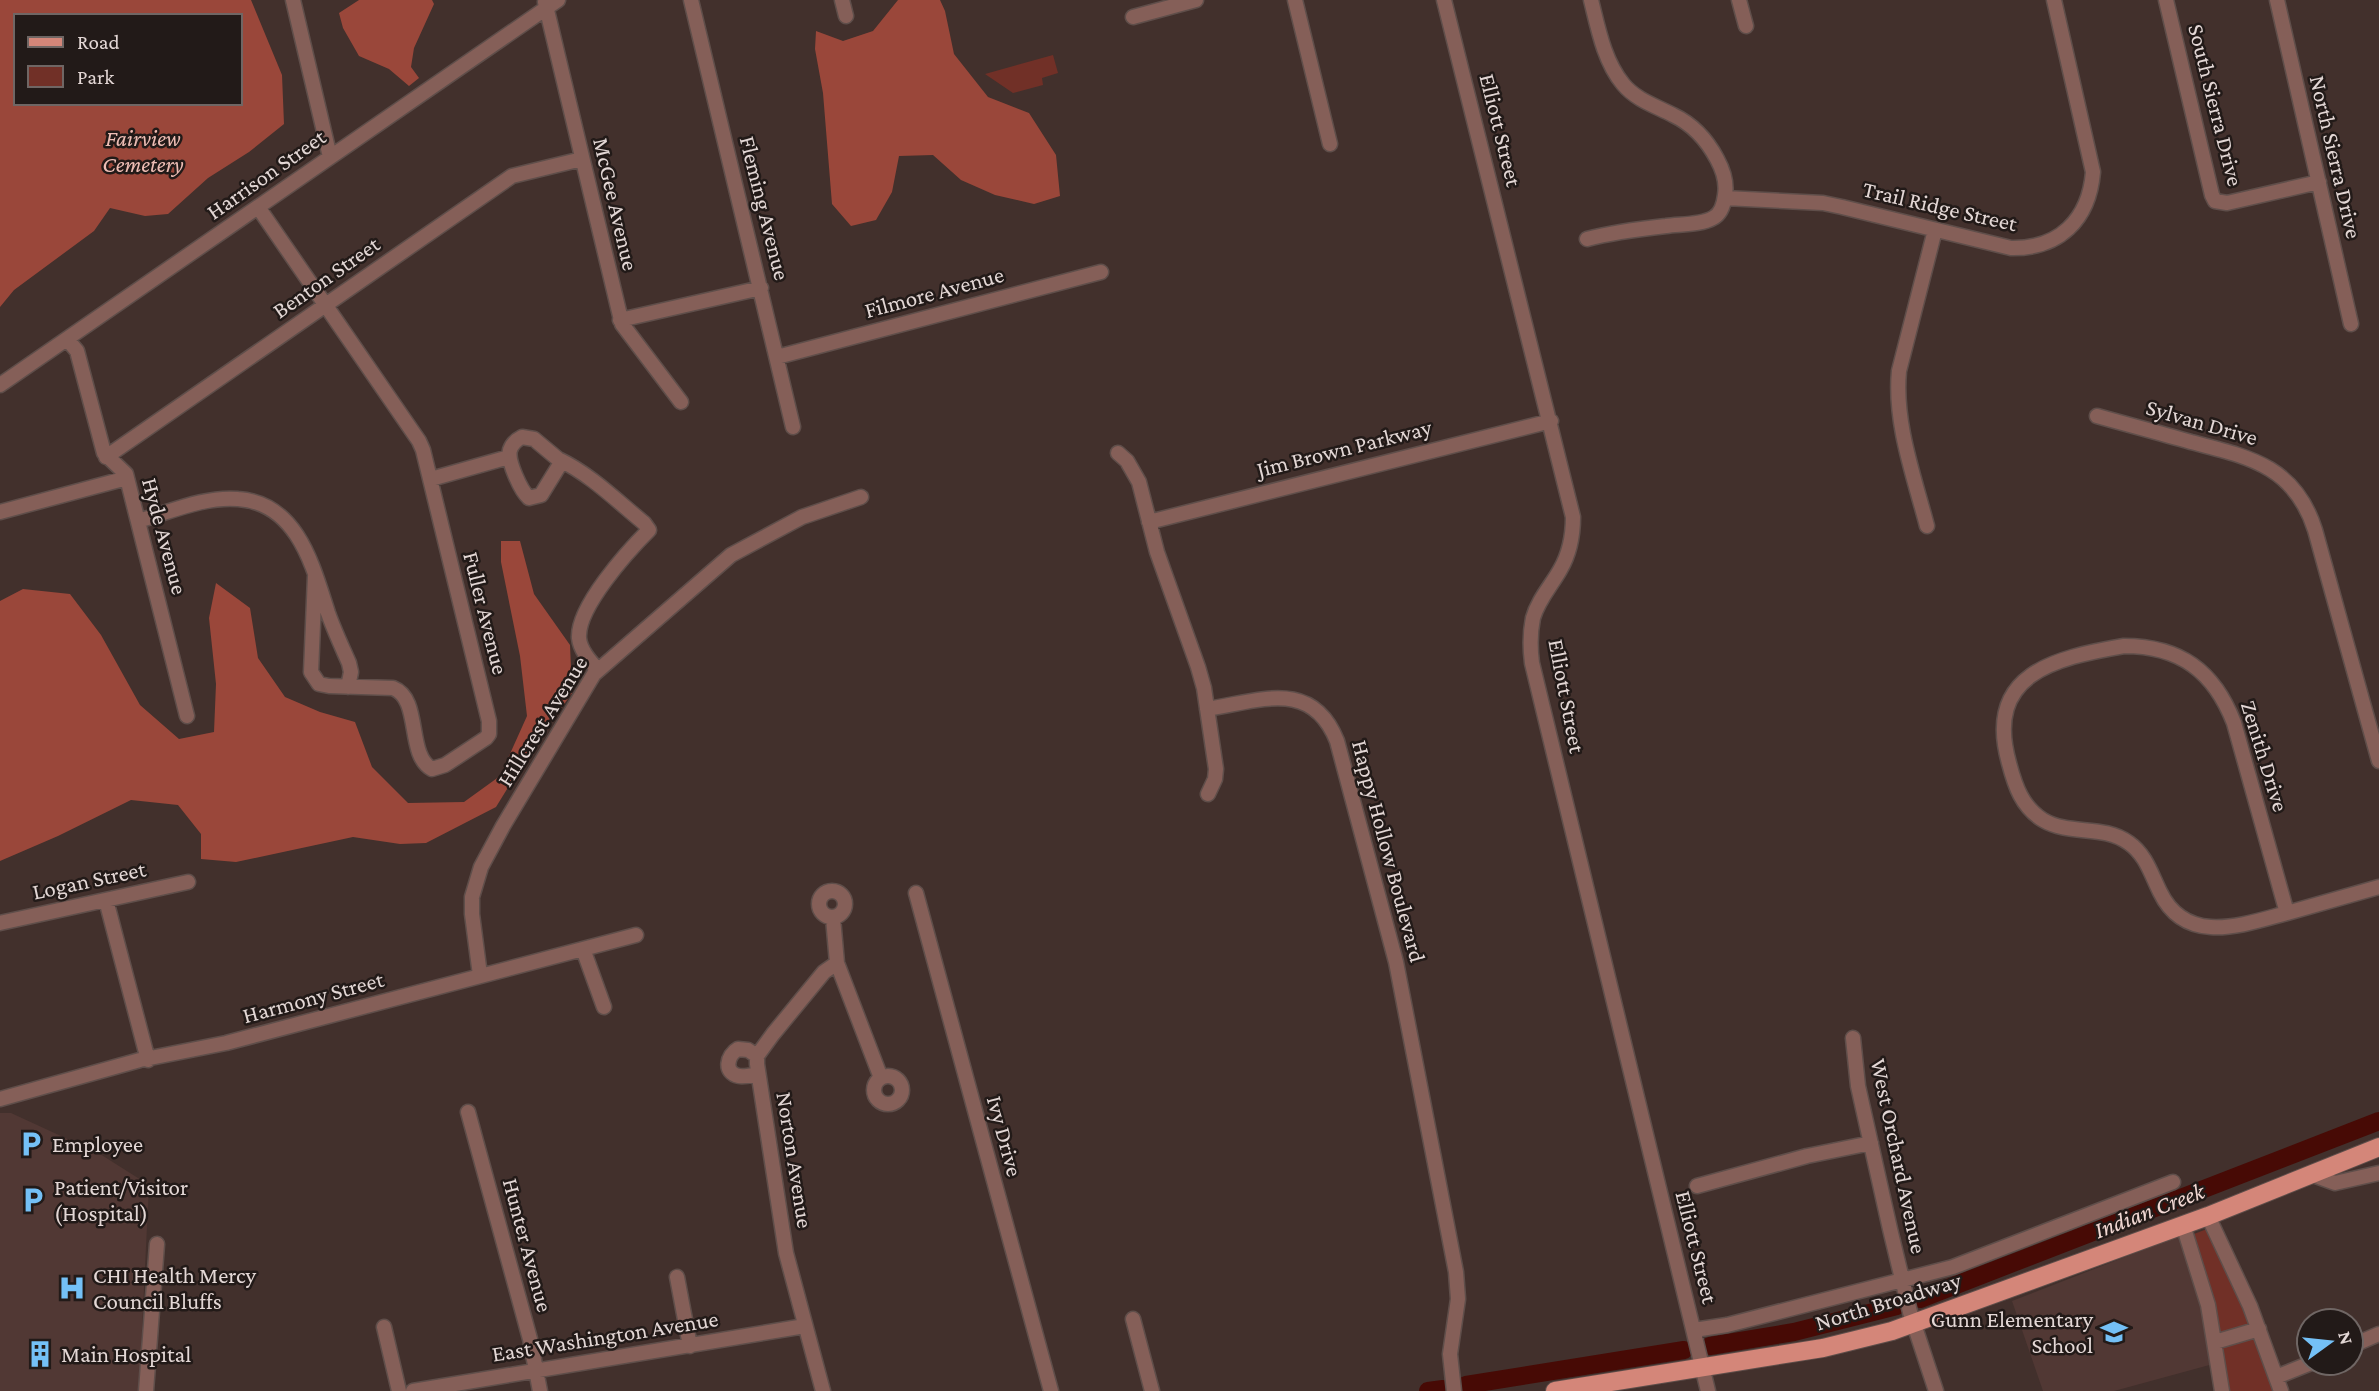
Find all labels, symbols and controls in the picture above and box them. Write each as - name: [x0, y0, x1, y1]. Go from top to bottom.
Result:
- legend: [14, 14, 242, 105]
- street label: South Sierra Drive: [2183, 21, 2249, 189]
- text: Road: [77, 30, 120, 54]
- text: Park: [77, 65, 114, 89]
- street label: Elliott Street: [1474, 71, 1528, 190]
- street label: North Sierra Drive: [2305, 73, 2367, 241]
- street label: Harrison Street: [202, 123, 331, 225]
- park label: Fairview Cemetery: [102, 125, 184, 177]
- street label: Fleming Avenue: [735, 133, 795, 283]
- street label: McGee Avenue: [588, 135, 644, 273]
- street label: Trail Ridge Street: [1860, 176, 2020, 236]
- street label: Benton Street: [268, 230, 385, 323]
- street label: Filmore Avenue: [862, 261, 1006, 323]
- street label: Sylvan Drive: [2143, 394, 2261, 450]
- street label: Jim Brown Parkway: [1252, 414, 1435, 483]
- street label: Hyde Avenue: [137, 475, 193, 597]
- street label: Fuller Avenue: [458, 549, 514, 677]
- street label: Elliott Street: [1543, 637, 1591, 756]
- street label: Hillcrest Avenue: [491, 651, 593, 791]
- street label: Zenith Drive: [2236, 697, 2294, 815]
- street label: Happy Hollow Boulevard: [1347, 737, 1431, 965]
- street label: Logan Street: [30, 855, 148, 905]
- street label: Harmony Street: [240, 966, 387, 1028]
- street label: West Orchard Avenue: [1866, 1056, 1932, 1256]
- street label: Norton Avenue: [771, 1090, 819, 1230]
- street label: Ivy Drive: [982, 1093, 1028, 1179]
- parking icon: Employee: [16, 1129, 46, 1159]
- place label: Employee: [52, 1131, 143, 1157]
- place label: Patient/Visitor (Hospital): [54, 1174, 188, 1227]
- street label: Hunter Avenue: [498, 1175, 558, 1315]
- water label: Indian Creek: [2090, 1176, 2209, 1243]
- parking icon: Patient/Visitor (Hospital): [18, 1185, 48, 1215]
- street label: Elliott Street: [1670, 1188, 1724, 1307]
- place label: CHI Health Mercy Council Bluffs: [93, 1262, 257, 1314]
- street label: North Broadway: [1812, 1266, 1964, 1336]
- hospital icon: CHI Health Mercy Council Bluffs: [57, 1273, 87, 1303]
- street label: East Washington Avenue: [490, 1305, 720, 1367]
- place label: Gunn Elementary School: [1931, 1306, 2093, 1358]
- north arrow: [2295, 1307, 2365, 1377]
- school or university icon: Gunn Elementary School: [2099, 1317, 2129, 1347]
- text: N: [2334, 1329, 2358, 1347]
- building icon: Main Hospital: [25, 1339, 55, 1369]
- place label: Main Hospital: [61, 1341, 191, 1367]

